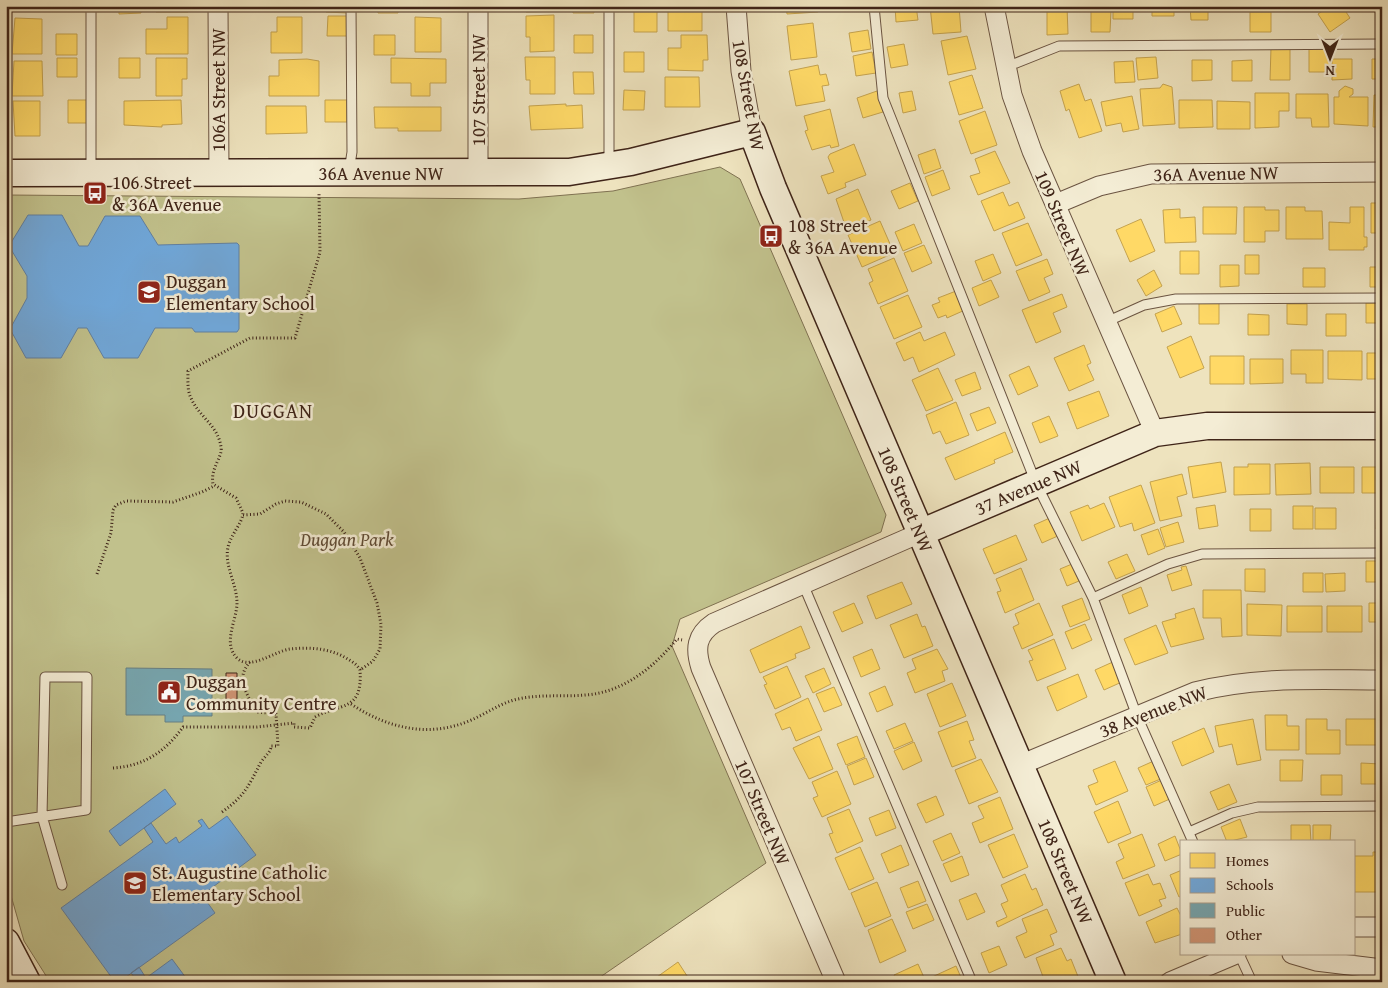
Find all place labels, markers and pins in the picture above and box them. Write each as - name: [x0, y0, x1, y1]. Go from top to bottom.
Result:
- place label: 106 Street & 36A Avenue: [112, 168, 221, 218]
- bus stop icon: 106 Street & 36A Avenue: [82, 180, 108, 206]
- place label: 108 Street & 36A Avenue: [788, 211, 897, 261]
- bus stop icon: 108 Street & 36A Avenue: [758, 223, 784, 249]
- place label: Duggan Elementary School: [166, 267, 315, 317]
- school or university icon: Duggan Elementary School: [136, 279, 162, 305]
- place label: Duggan Community Centre: [186, 667, 337, 717]
- public building icon: Duggan Community Centre: [156, 679, 182, 705]
- place label: St. Augustine Catholic Elementary School: [152, 858, 327, 908]
- school or university icon: St. Augustine Catholic Elementary School: [122, 870, 148, 896]

